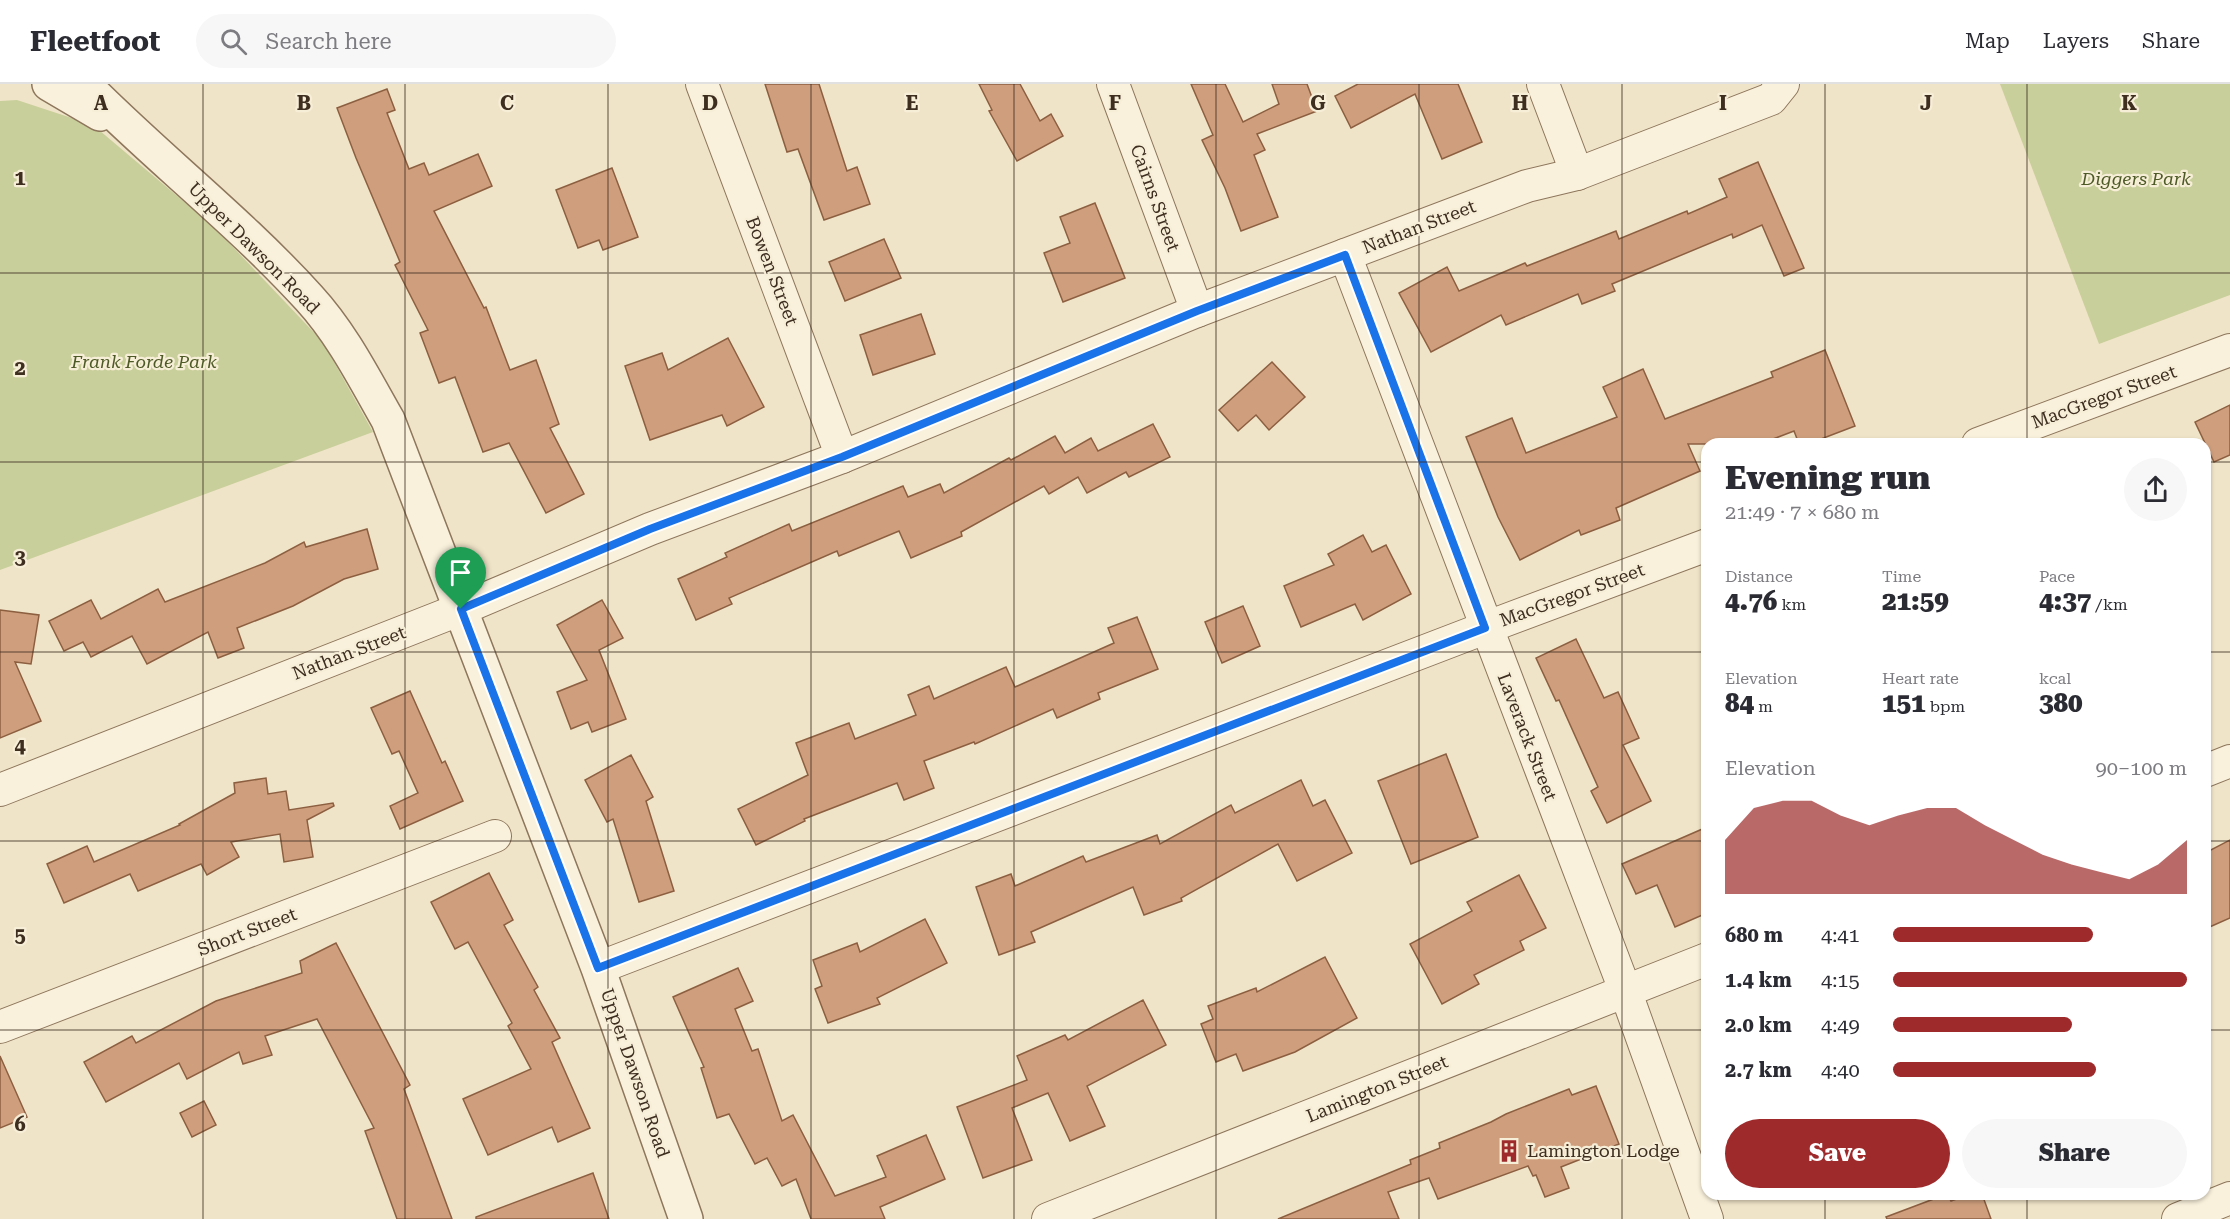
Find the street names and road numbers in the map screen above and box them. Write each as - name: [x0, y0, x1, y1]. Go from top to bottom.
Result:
- street label: Cairns Street: [1126, 142, 1185, 254]
- street label: Upper Dawson Road: [184, 177, 325, 318]
- street label: Nathan Street: [1359, 195, 1479, 258]
- street label: Bowen Street: [742, 213, 803, 329]
- street label: MacGregor Street: [2029, 360, 2179, 432]
- street label: MacGregor Street: [1497, 558, 1647, 630]
- street label: Nathan Street: [289, 621, 409, 684]
- street label: Laverack Street: [1493, 670, 1562, 804]
- street label: Short Street: [194, 903, 300, 960]
- street label: Upper Dawson Road: [597, 986, 674, 1161]
- street label: Lamington Street: [1303, 1050, 1451, 1127]

